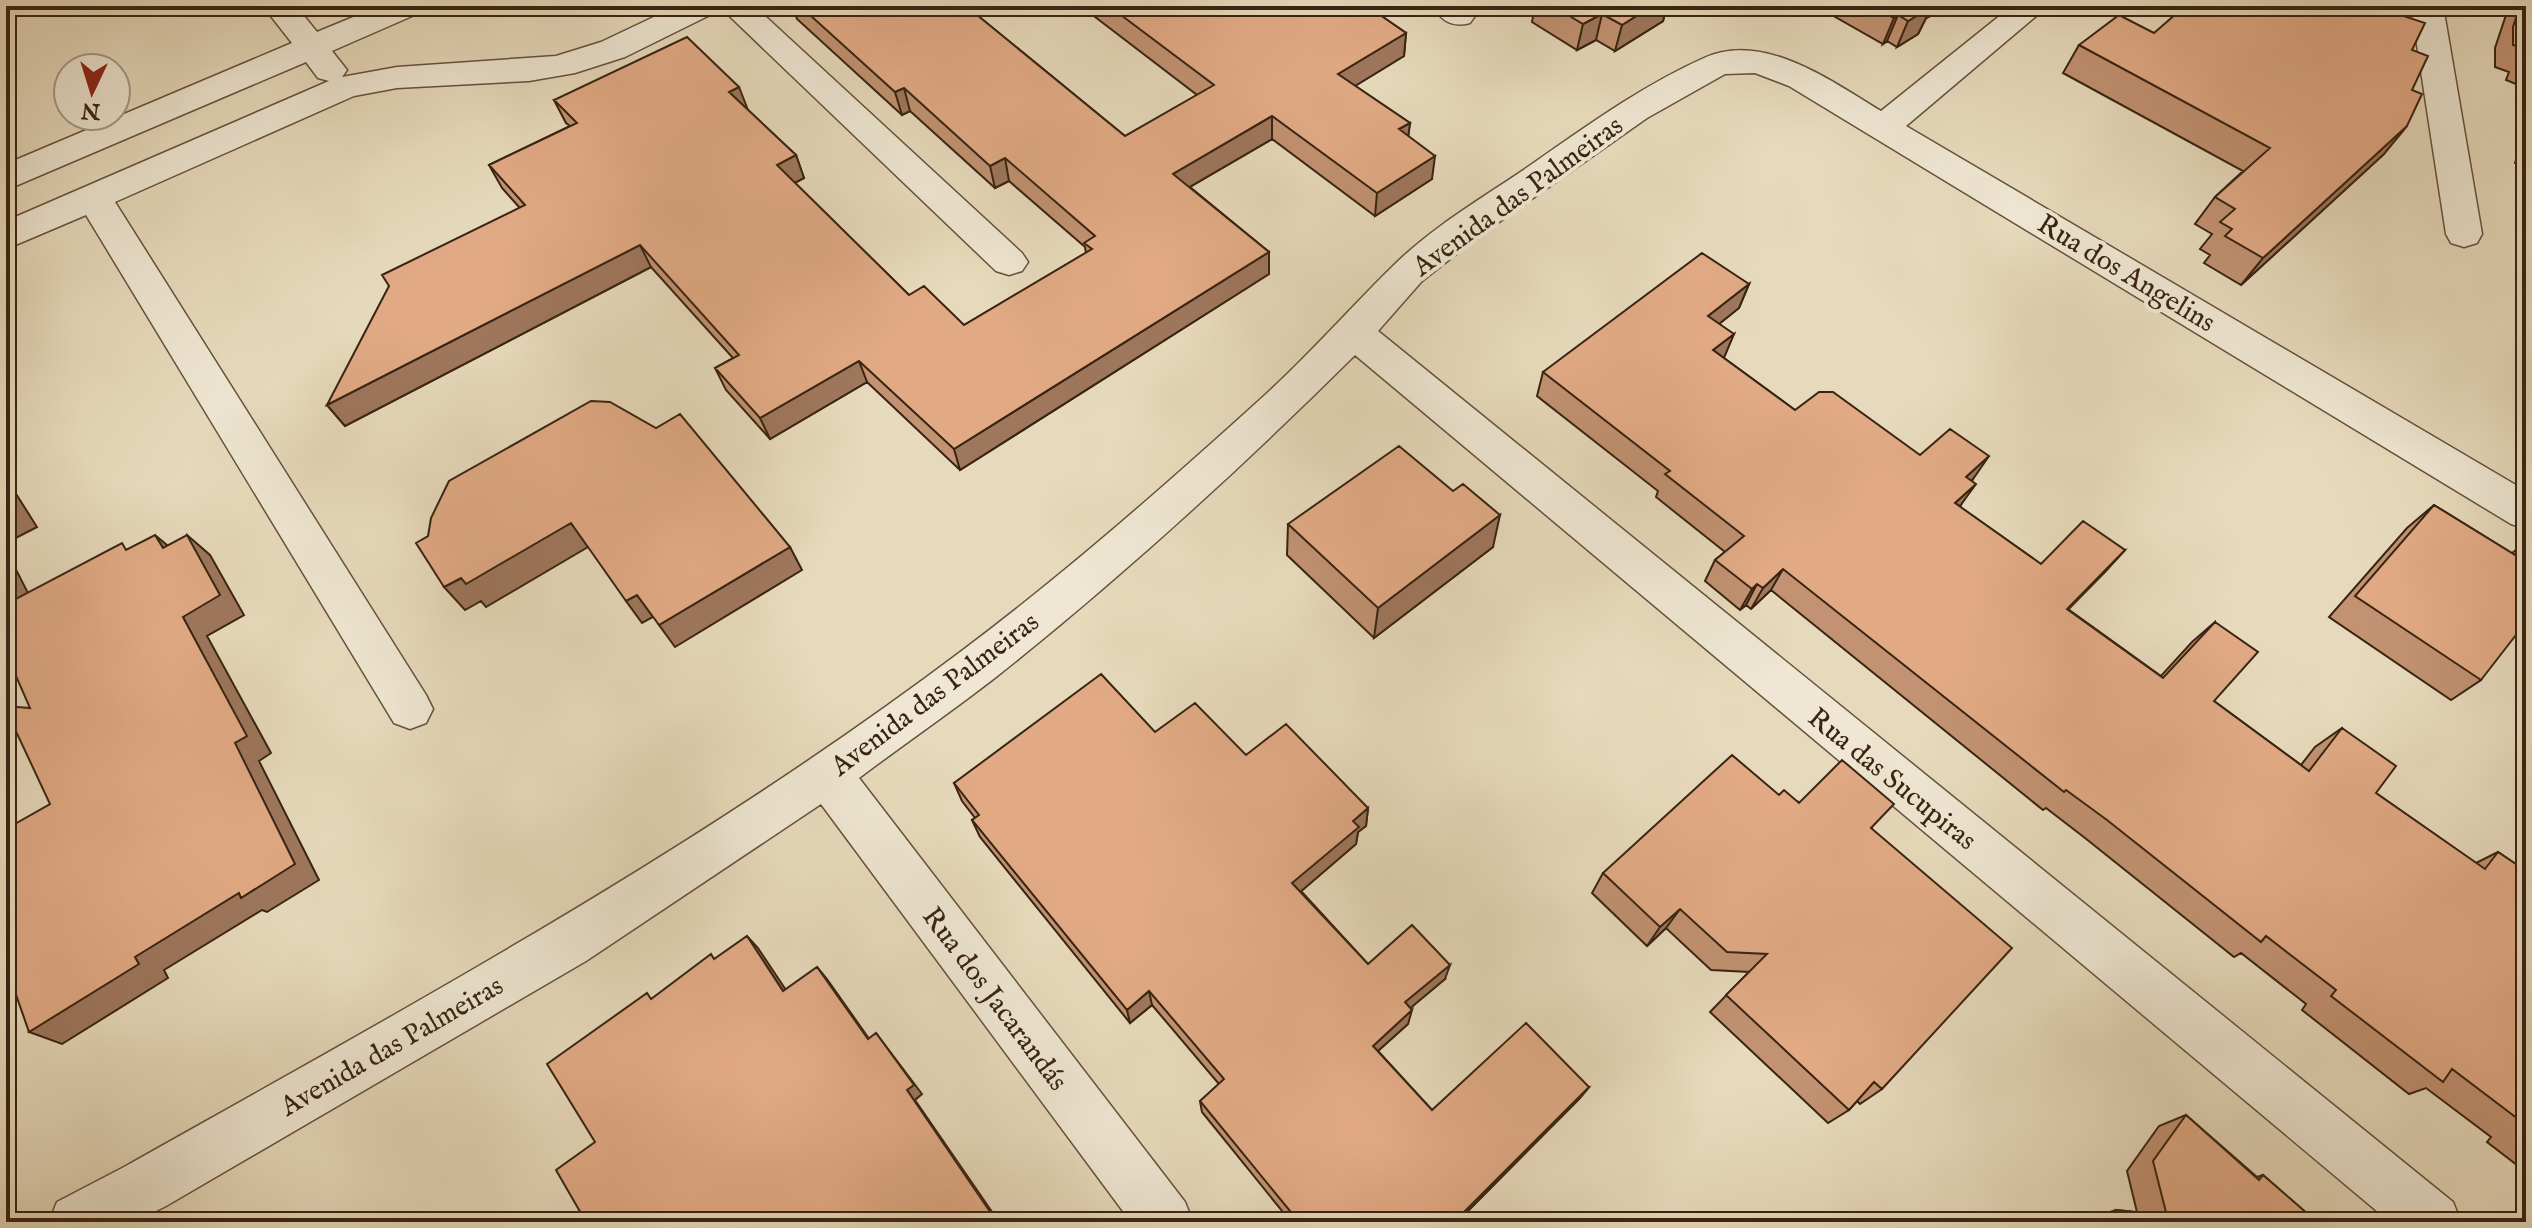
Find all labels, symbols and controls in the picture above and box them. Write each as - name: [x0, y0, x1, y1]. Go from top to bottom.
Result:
- north arrow: [52, 52, 132, 132]
- text: N: [80, 95, 102, 125]
- street label: Avenida das Palmeiras: [1406, 109, 1631, 286]
- street label: Rua dos Angelins: [2030, 207, 2221, 341]
- street label: Avenida das Palmeiras: [824, 605, 1047, 785]
- street label: Rua das Sucupiras: [1800, 701, 1983, 859]
- street label: Rua dos Jacarandás: [914, 901, 1074, 1098]
- street label: Avenida das Palmeiras: [274, 969, 510, 1126]

